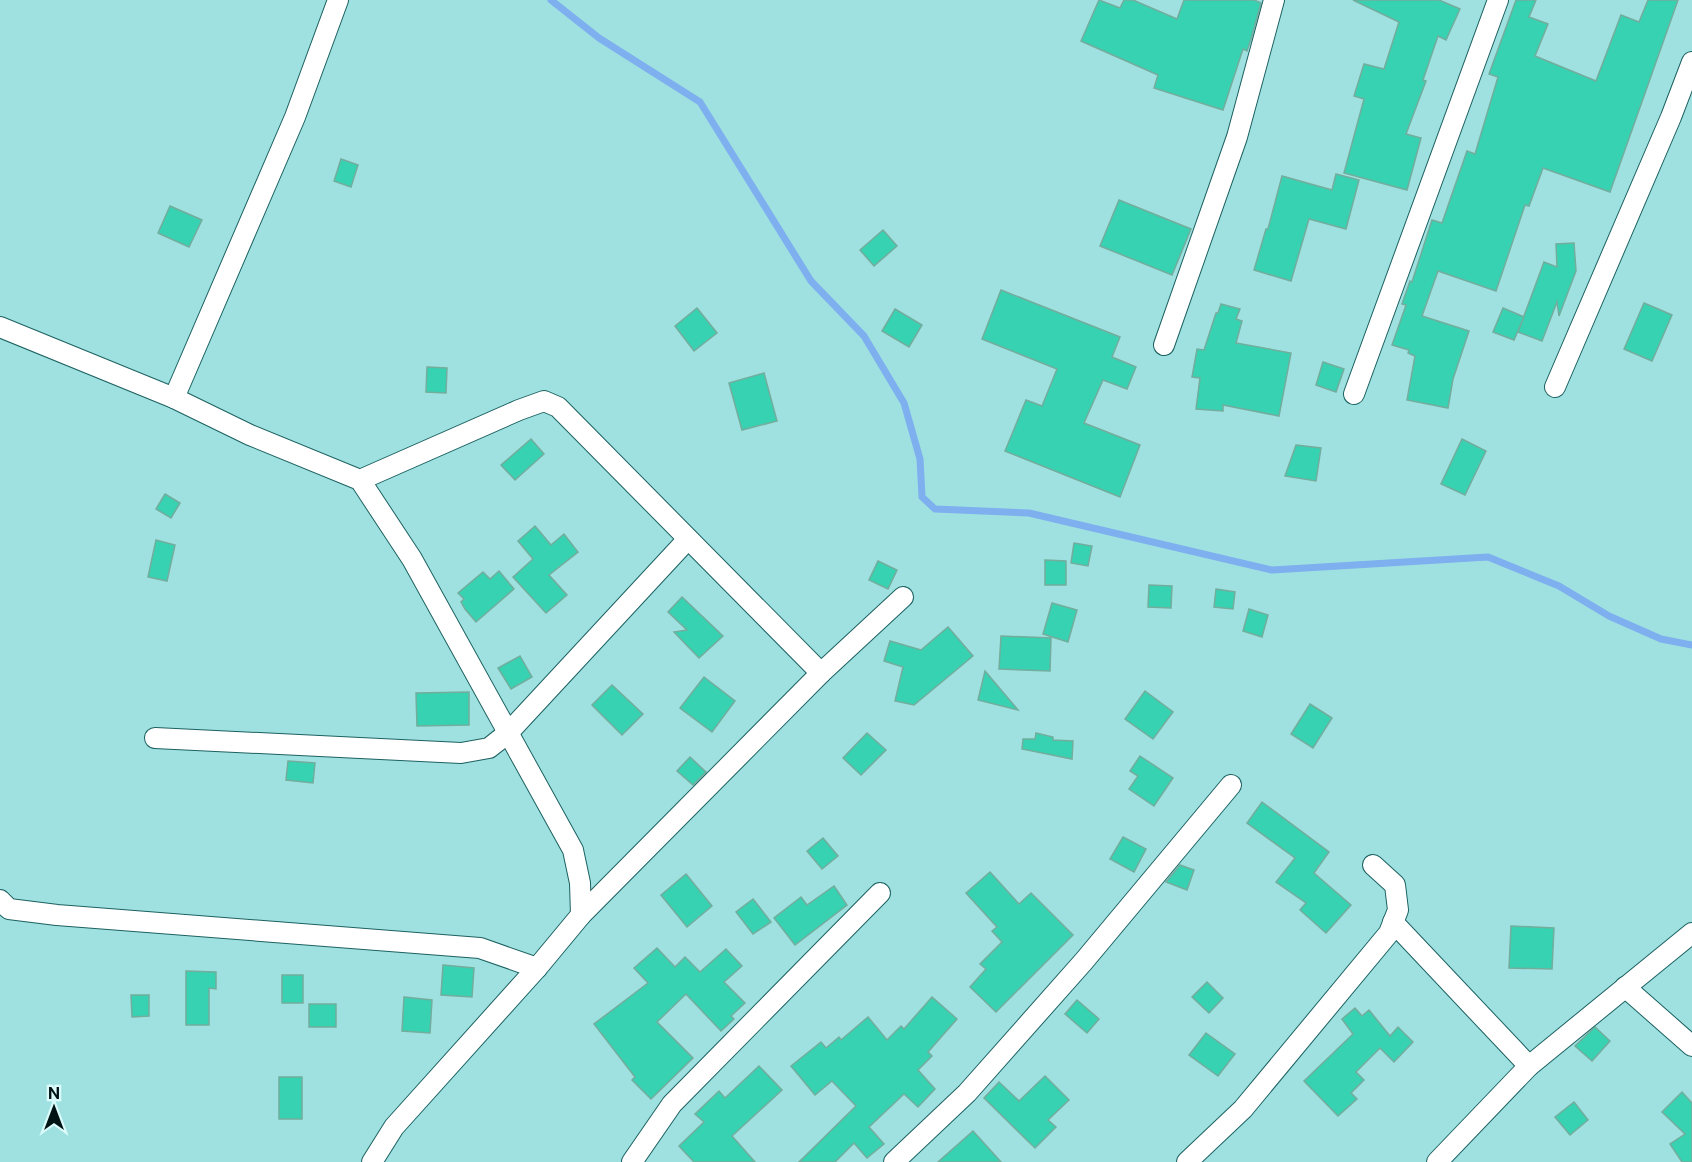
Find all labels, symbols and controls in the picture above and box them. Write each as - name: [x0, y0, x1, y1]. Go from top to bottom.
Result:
- north arrow: [24, 1078, 84, 1138]
- text: N: [48, 1084, 60, 1103]

